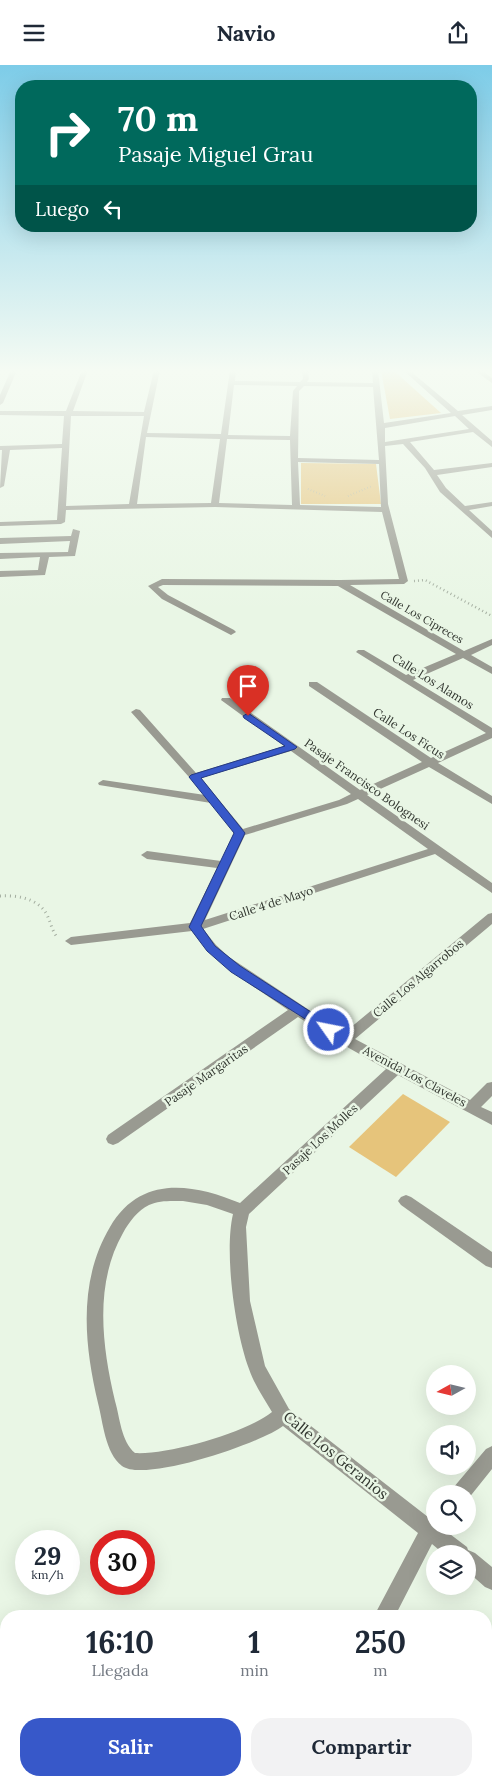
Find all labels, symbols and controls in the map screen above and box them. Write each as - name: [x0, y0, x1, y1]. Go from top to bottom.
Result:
- icon: menu: [20, 19, 48, 47]
- text: Navio: [216, 19, 276, 47]
- icon: share: [444, 19, 472, 47]
- text: 70 m: [118, 96, 198, 141]
- icon: right: [35, 100, 100, 165]
- text: Pasaje Miguel Grau: [118, 140, 313, 168]
- icon: left: [99, 195, 127, 223]
- text: Luego: [35, 197, 89, 221]
- street label: Calle Los Cipreces: [378, 587, 466, 647]
- street label: Calle Los Alamos: [389, 650, 477, 712]
- pin: [227, 665, 269, 716]
- icon: arrive: [234, 672, 262, 700]
- street label: Calle Los Ficus: [370, 704, 448, 762]
- street label: Pasaje Francisco Bolognesi: [302, 735, 432, 833]
- street label: Calle 4 de Mayo: [227, 882, 315, 924]
- street label: Calle Los Algarrobos: [370, 935, 467, 1020]
- position arrow: [302, 1003, 354, 1055]
- street label: Pasaje Margaritas: [161, 1040, 251, 1109]
- street label: Avenida Los Claveles: [360, 1042, 470, 1110]
- street label: Pasaje Los Molles: [279, 1100, 361, 1178]
- north arrow: [426, 1365, 476, 1415]
- map controls: [426, 1365, 476, 1595]
- street label: Calle Los Geranios: [280, 1407, 392, 1503]
- button: sound: [426, 1425, 476, 1475]
- button: search: [426, 1485, 476, 1535]
- speed limit sign: 30: [90, 1530, 155, 1595]
- text: 29: [34, 1540, 61, 1572]
- button: layers: [426, 1545, 476, 1595]
- text: km/h: [31, 1567, 64, 1582]
- text: 16:10: [86, 1623, 154, 1661]
- text: 1: [248, 1623, 261, 1661]
- text: 250: [355, 1623, 406, 1661]
- text: Llegada: [92, 1660, 149, 1680]
- text: min: [240, 1660, 269, 1680]
- text: m: [373, 1660, 388, 1680]
- button: Salir: [20, 1718, 241, 1776]
- button: Compartir: [251, 1718, 472, 1776]

